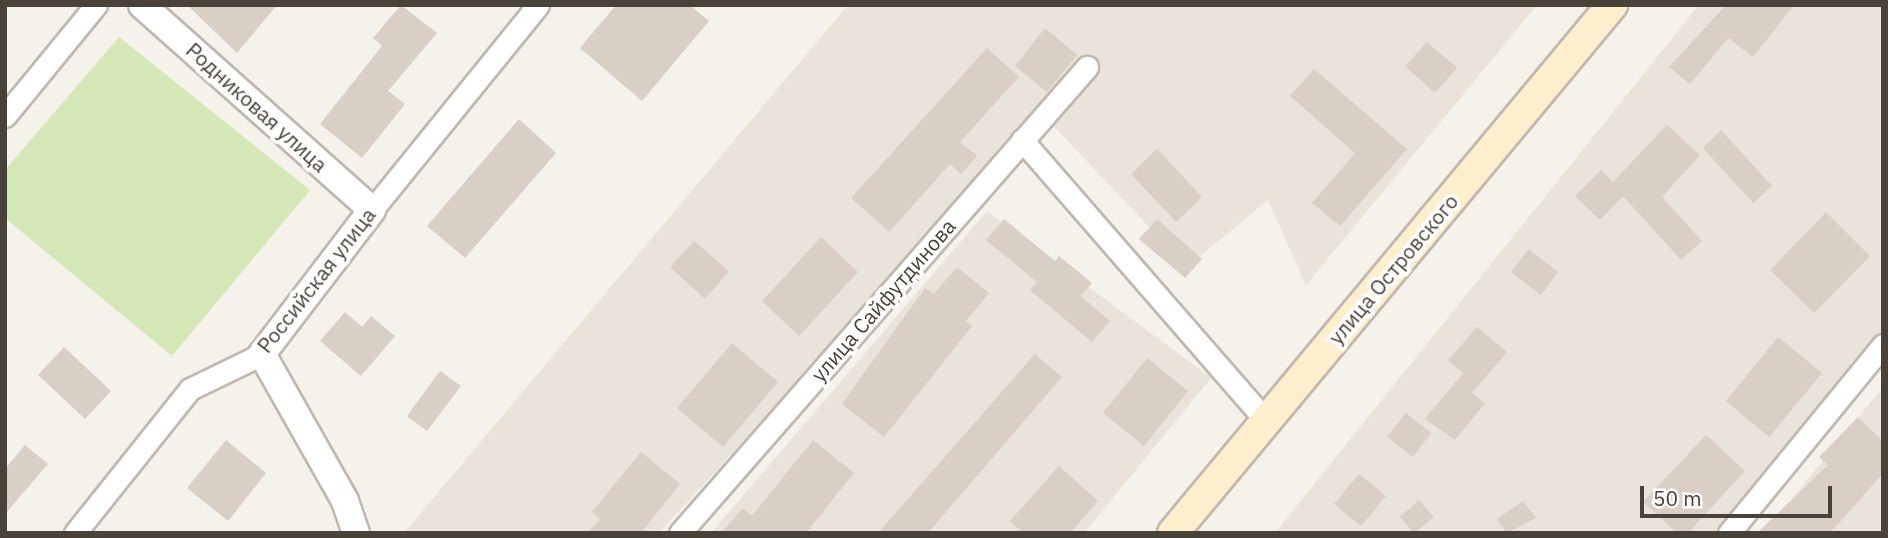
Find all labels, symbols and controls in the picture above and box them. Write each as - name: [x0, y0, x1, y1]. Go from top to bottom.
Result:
- street label: Родниковая улица: [181, 37, 333, 177]
- street label: улица Островского: [1323, 189, 1463, 349]
- street label: Российская улица: [252, 202, 380, 358]
- street label: улица Сайфутдинова: [806, 214, 960, 386]
- scale bar: [1643, 472, 1836, 516]
- text: 50 m: [1653, 484, 1702, 512]

